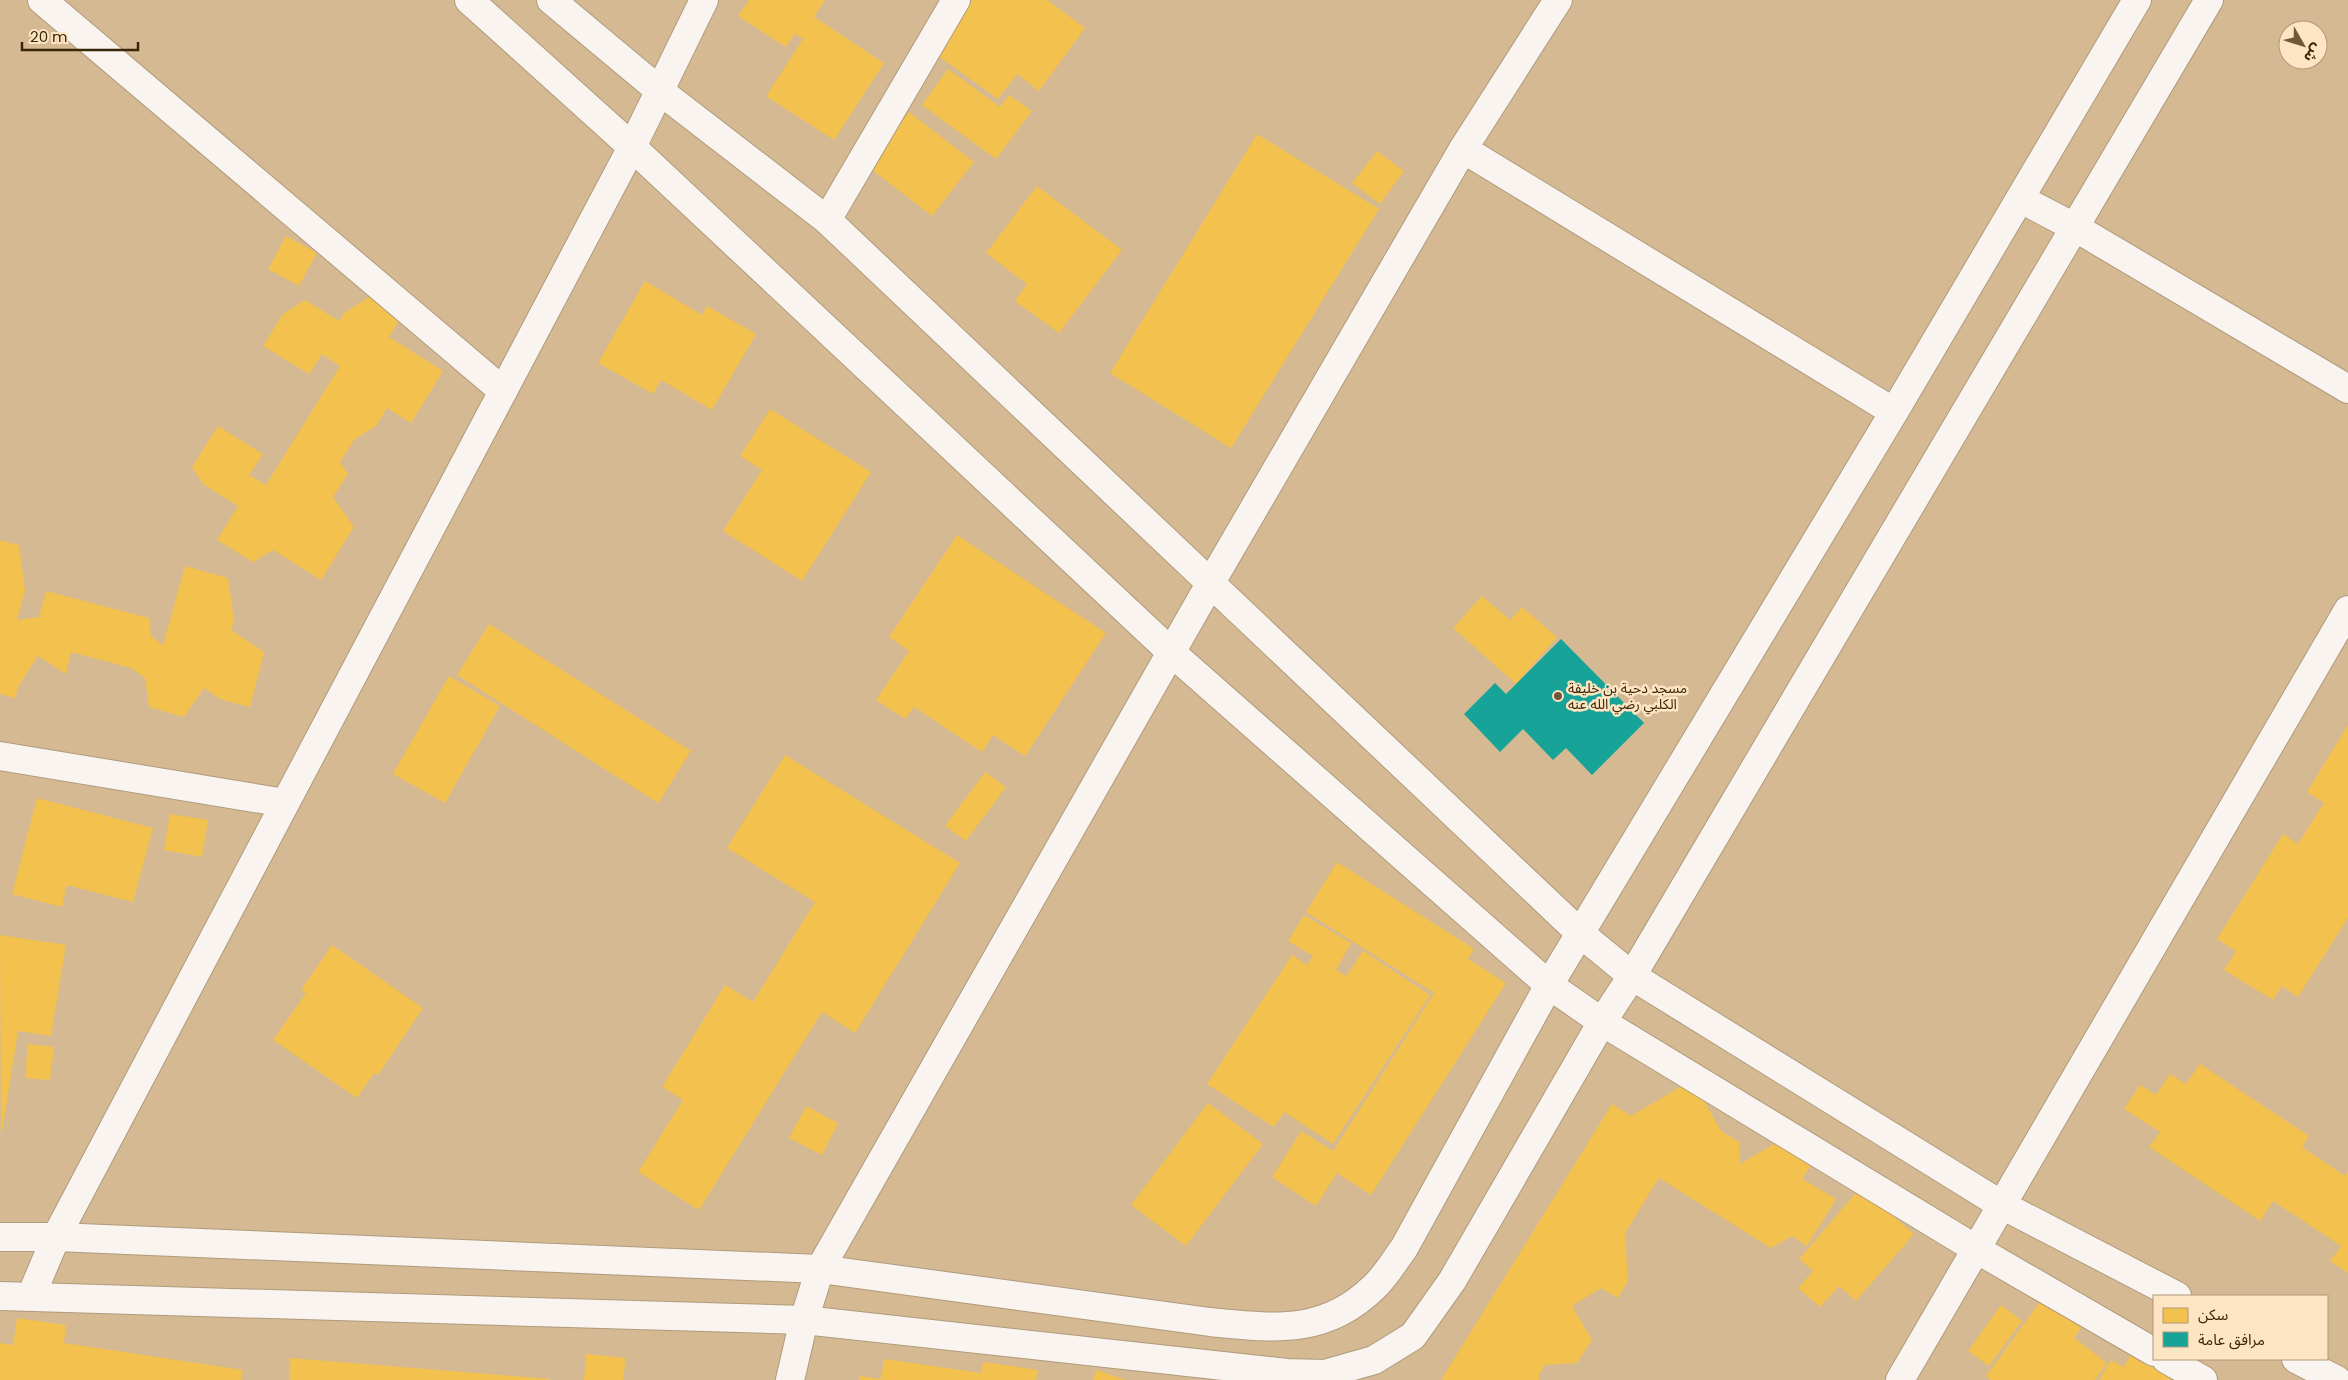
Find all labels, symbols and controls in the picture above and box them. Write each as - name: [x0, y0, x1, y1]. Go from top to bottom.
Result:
- scale bar: [22, 20, 139, 52]
- north arrow: [2278, 20, 2328, 70]
- text: 20 m: [30, 26, 68, 47]
- text: ش: [2299, 39, 2327, 67]
- place label: مسجد دحية بن خليفة الكلبي رضي الله عنه: [1568, 678, 1687, 715]
- marker: مسجد دحية بن خليفة الكلبي رضي الله عنه: [1552, 690, 1564, 702]
- legend: [2153, 1295, 2328, 1360]
- text: سكن: [2198, 1304, 2229, 1325]
- text: مرافق عامة: [2198, 1329, 2265, 1350]

